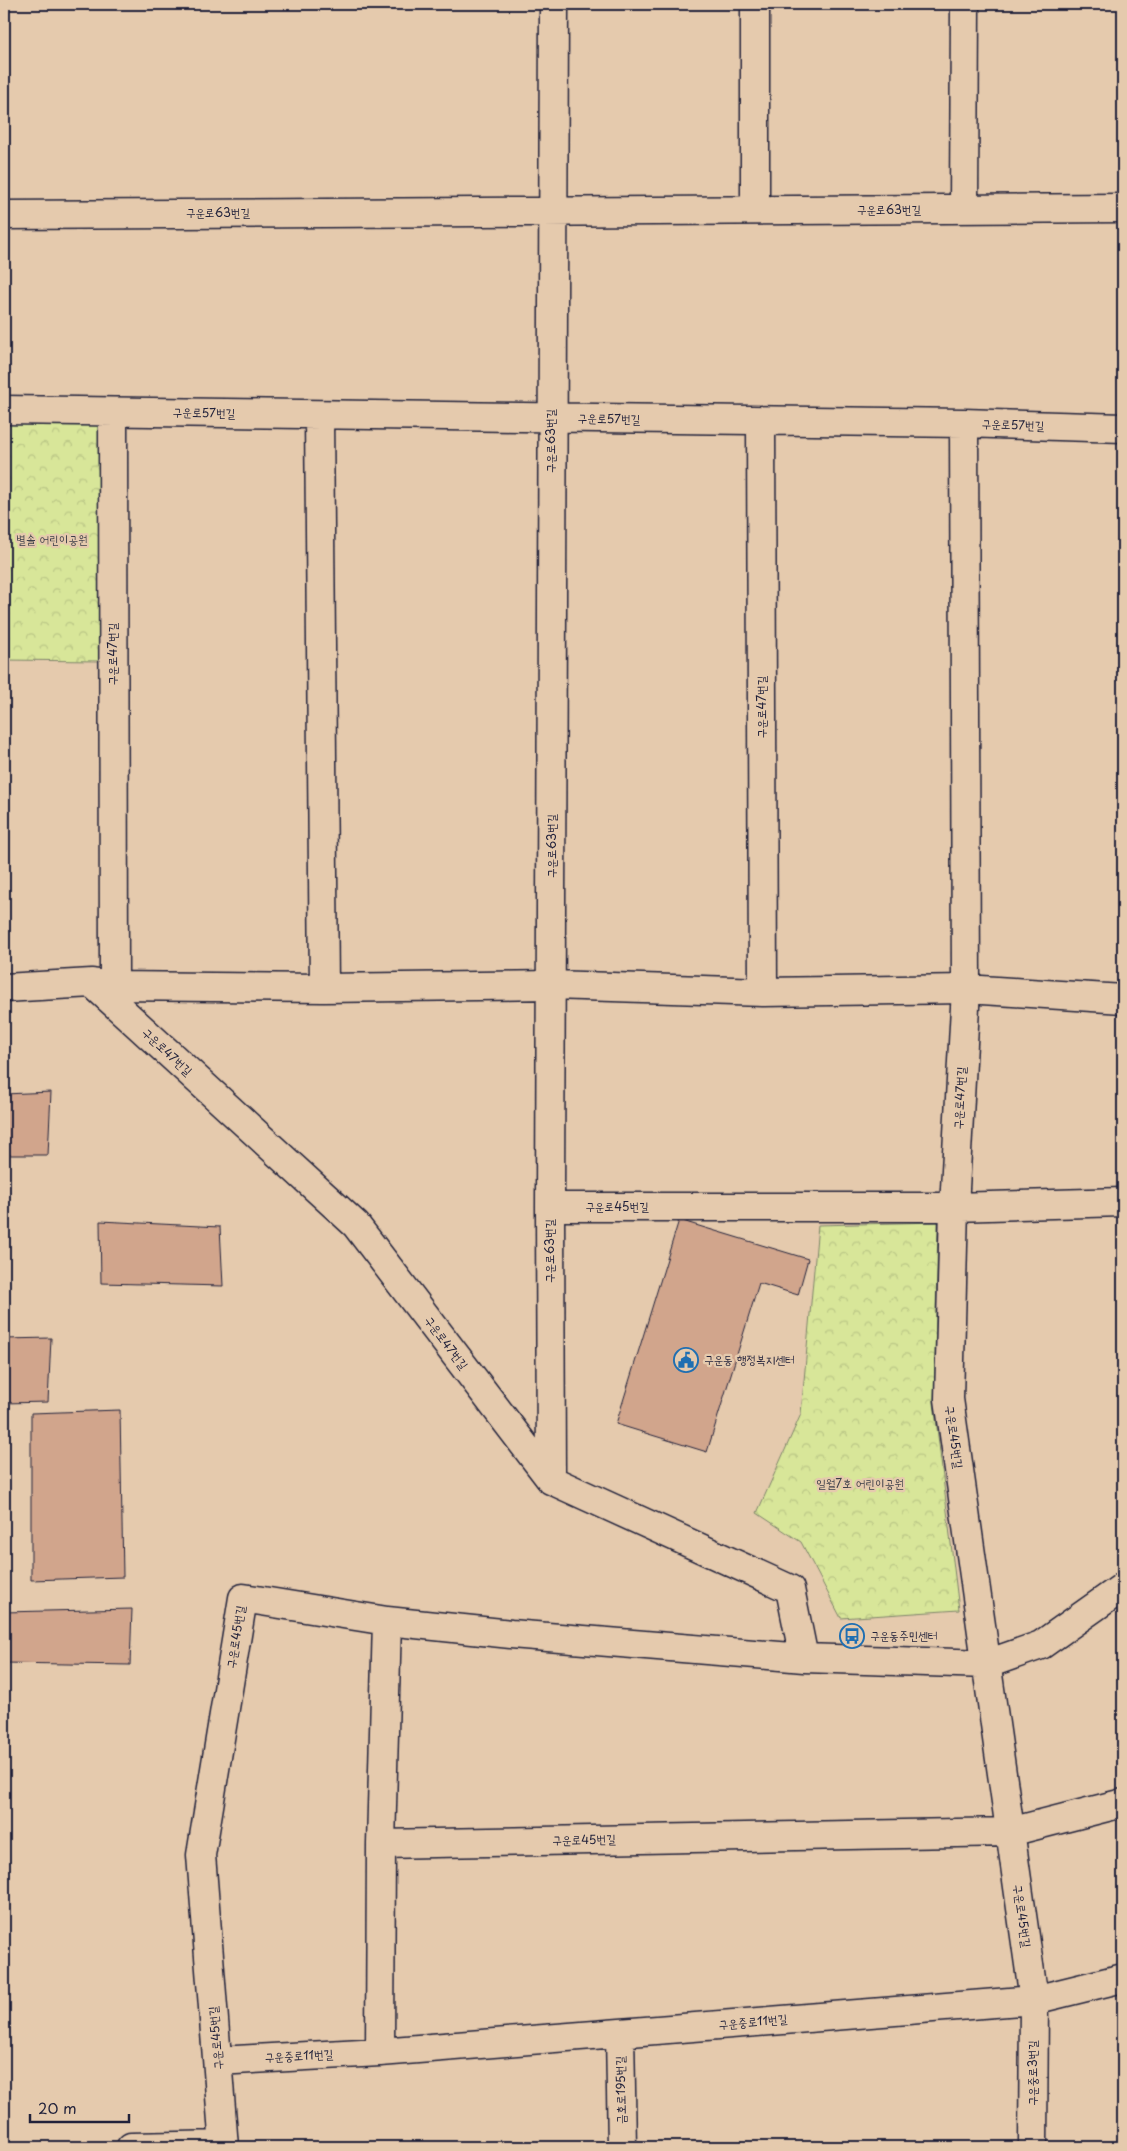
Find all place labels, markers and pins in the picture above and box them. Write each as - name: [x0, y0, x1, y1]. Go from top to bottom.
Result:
- public building icon: 구운동 행정복지센터: [673, 1347, 699, 1373]
- place label: 구운동 행정복지센터: [704, 1350, 795, 1368]
- bus stop icon: 구운동주민센터: [839, 1623, 865, 1649]
- place label: 구운동주민센터: [870, 1626, 938, 1644]

